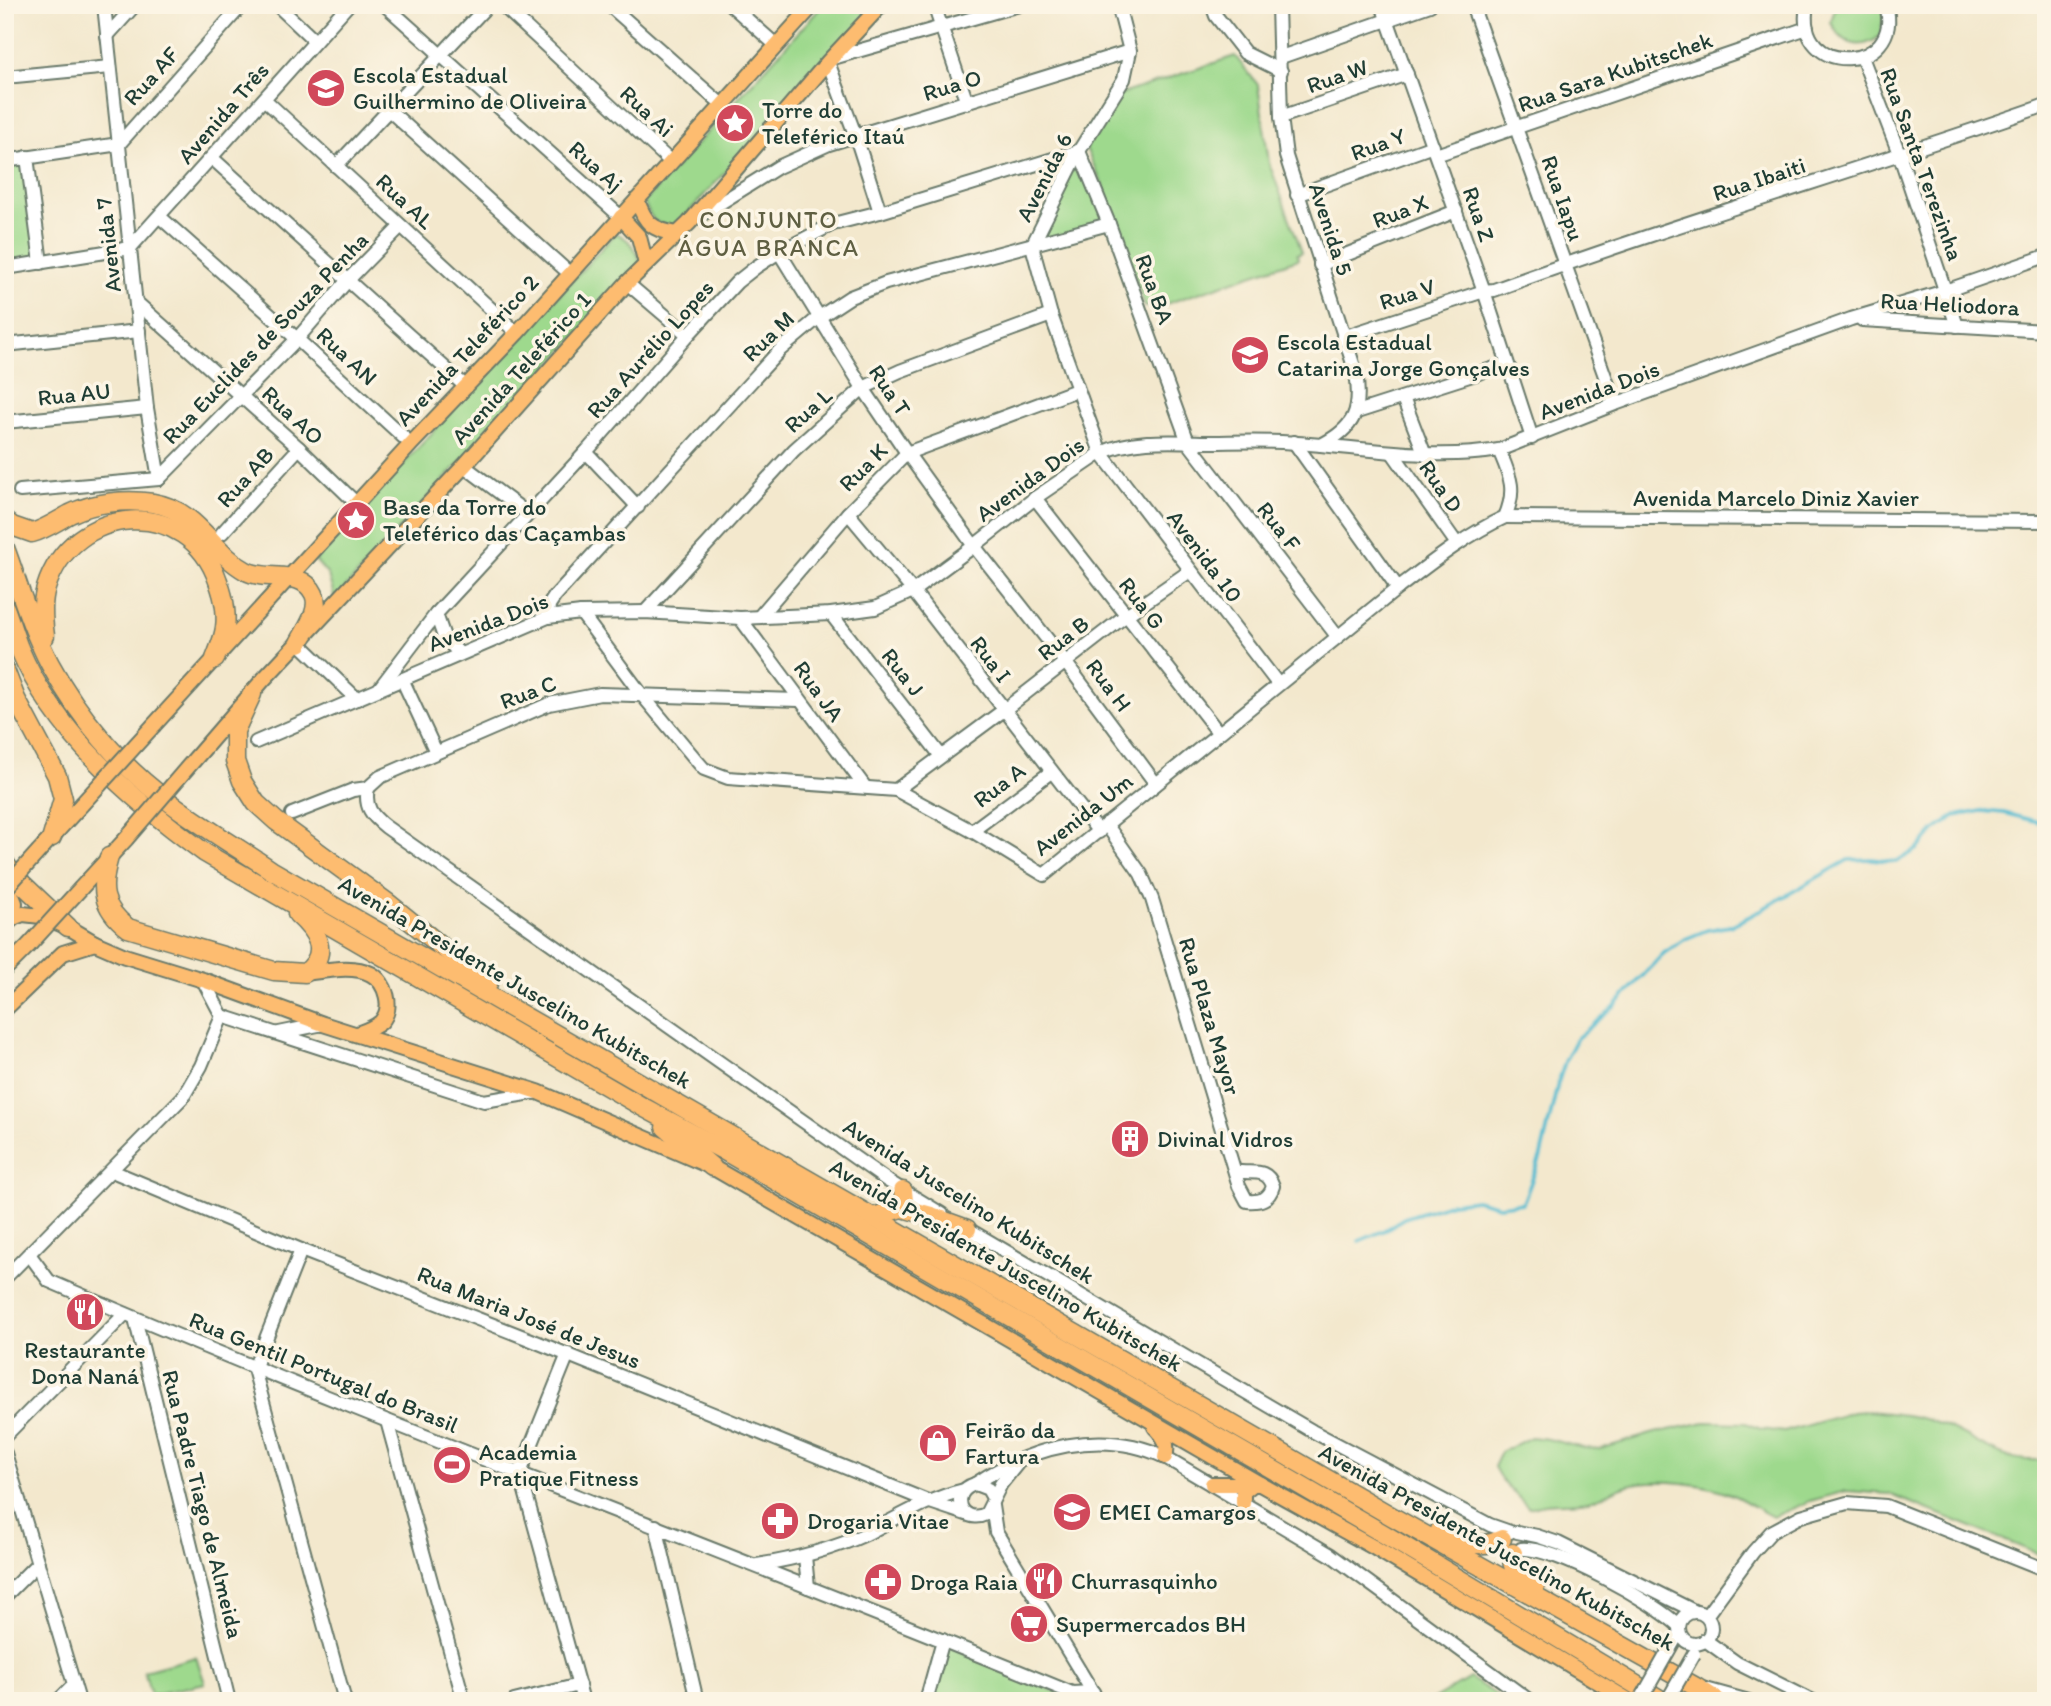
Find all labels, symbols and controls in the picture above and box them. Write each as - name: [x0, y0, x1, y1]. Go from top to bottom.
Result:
- street label: Rua Sara Kubitschek: [1514, 26, 1716, 118]
- street label: Rua AF: [117, 41, 185, 111]
- street label: Rua W: [1303, 52, 1372, 99]
- street label: Avenida Três: [171, 57, 275, 169]
- place label: Escola Estadual Guilhermino de Oliveira: [353, 61, 587, 115]
- street label: Rua O: [919, 63, 985, 107]
- street label: Rua Santa Terezinha: [1874, 64, 1970, 264]
- school or university icon: Escola Estadual Guilhermino de Oliveira: [305, 67, 347, 109]
- street label: Rua Ai: [614, 79, 680, 143]
- place label: Torre do Teleférico Itaú: [762, 96, 905, 150]
- place icon: Torre do Teleférico Itaú: [714, 102, 756, 144]
- street label: Rua Y: [1347, 121, 1409, 167]
- street label: Avenida 6: [1010, 128, 1078, 226]
- street label: Rua Aj: [563, 134, 629, 198]
- street label: Rua Ibaiti: [1709, 151, 1809, 207]
- street label: Rua Iapu: [1535, 152, 1591, 245]
- street label: Rua AL: [370, 167, 440, 235]
- street label: Avenida 5: [1303, 179, 1359, 279]
- street label: Rua Z: [1457, 183, 1501, 245]
- street label: Rua X: [1368, 188, 1432, 234]
- street label: Avenida 7: [89, 196, 127, 294]
- district label: CONJUNTO ÁGUA BRANCA: [678, 205, 860, 262]
- street label: Rua Euclides de Souza Penha: [156, 226, 374, 450]
- street label: Rua BA: [1129, 250, 1181, 328]
- street label: Avenida Teleférico 2: [389, 268, 545, 432]
- street label: Rua V: [1376, 272, 1439, 316]
- street label: Rua Aurélio Lopes: [580, 274, 720, 424]
- street label: Avenida Teleférico 1: [445, 286, 597, 450]
- street label: Rua Heliodora: [1880, 286, 2020, 322]
- street label: Rua M: [736, 305, 800, 367]
- street label: Rua AN: [311, 321, 383, 391]
- place label: Escola Estadual Catarina Jorge Gonçalves: [1277, 328, 1530, 382]
- school or university icon: Escola Estadual Catarina Jorge Gonçalves: [1229, 334, 1271, 376]
- street label: Avenida Dois: [1535, 354, 1663, 426]
- street label: Rua T: [863, 359, 917, 421]
- street label: Rua AU: [36, 376, 112, 412]
- street label: Rua AO: [256, 379, 330, 451]
- street label: Rua L: [778, 381, 838, 439]
- street label: Avenida Dois: [970, 430, 1090, 528]
- street label: Rua K: [833, 437, 893, 497]
- street label: Rua AB: [210, 441, 280, 513]
- street label: Rua D: [1413, 454, 1469, 518]
- street label: Avenida Marcelo Diniz Xavier: [1633, 484, 1919, 512]
- place label: Base da Torre do Teleférico das Caçambas: [383, 493, 626, 547]
- street label: Rua F: [1251, 496, 1307, 556]
- place icon: Base da Torre do Teleférico das Caçambas: [335, 499, 377, 541]
- street label: Avenida 10: [1161, 504, 1249, 608]
- street label: Rua G: [1113, 571, 1171, 635]
- street label: Avenida Dois: [424, 586, 552, 658]
- street label: Rua B: [1032, 609, 1094, 667]
- street label: Rua I: [964, 630, 1018, 688]
- street label: Rua J: [875, 642, 931, 702]
- street label: Rua H: [1080, 653, 1138, 717]
- street label: Rua JA: [788, 655, 851, 727]
- street label: Rua C: [496, 669, 560, 715]
- street label: Rua A: [967, 756, 1031, 814]
- street label: Avenida Um: [1028, 767, 1138, 861]
- street label: Avenida Presidente Juscelino Kubitschek: [334, 869, 696, 1095]
- street label: Rua Plaza Mayor: [1173, 934, 1247, 1098]
- street label: Avenida Juscelino Kubitschek: [838, 1112, 1100, 1290]
- building icon: Divinal Vidros: [1109, 1118, 1151, 1160]
- place label: Divinal Vidros: [1157, 1125, 1293, 1153]
- street label: Avenida Presidente Juscelino Kubitschek: [825, 1152, 1187, 1378]
- street label: Rua Maria José de Jesus: [413, 1259, 645, 1375]
- restaurant icon: Restaurante Dona Naná: [64, 1291, 106, 1333]
- street label: Rua Gentil Portugal do Brasil: [185, 1305, 463, 1439]
- place label: Restaurante Dona Naná: [24, 1336, 146, 1390]
- street label: Rua Padre Tiago de Almeida: [156, 1367, 250, 1641]
- place label: Feirão da Fartura: [965, 1416, 1055, 1470]
- shop icon: Feirão da Fartura: [917, 1422, 959, 1464]
- street label: Avenida Presidente Juscelino Kubitschek: [1314, 1437, 1680, 1657]
- place label: Academia Pratique Fitness: [479, 1438, 639, 1492]
- sports icon: Academia Pratique Fitness: [431, 1444, 473, 1486]
- school or university icon: EMEI Camargos: [1051, 1491, 1093, 1533]
- place label: EMEI Camargos: [1099, 1498, 1256, 1526]
- pharmacy icon: Drogaria Vitae: [759, 1500, 801, 1542]
- place label: Drogaria Vitae: [807, 1507, 949, 1535]
- restaurant icon: Churrasquinho: [1023, 1560, 1065, 1602]
- pharmacy icon: Droga Raia: [862, 1561, 904, 1603]
- place label: Churrasquinho: [1071, 1567, 1218, 1595]
- place label: Droga Raia: [910, 1568, 1018, 1596]
- supermarket icon: Supermercados BH: [1008, 1603, 1050, 1645]
- place label: Supermercados BH: [1056, 1610, 1246, 1638]

